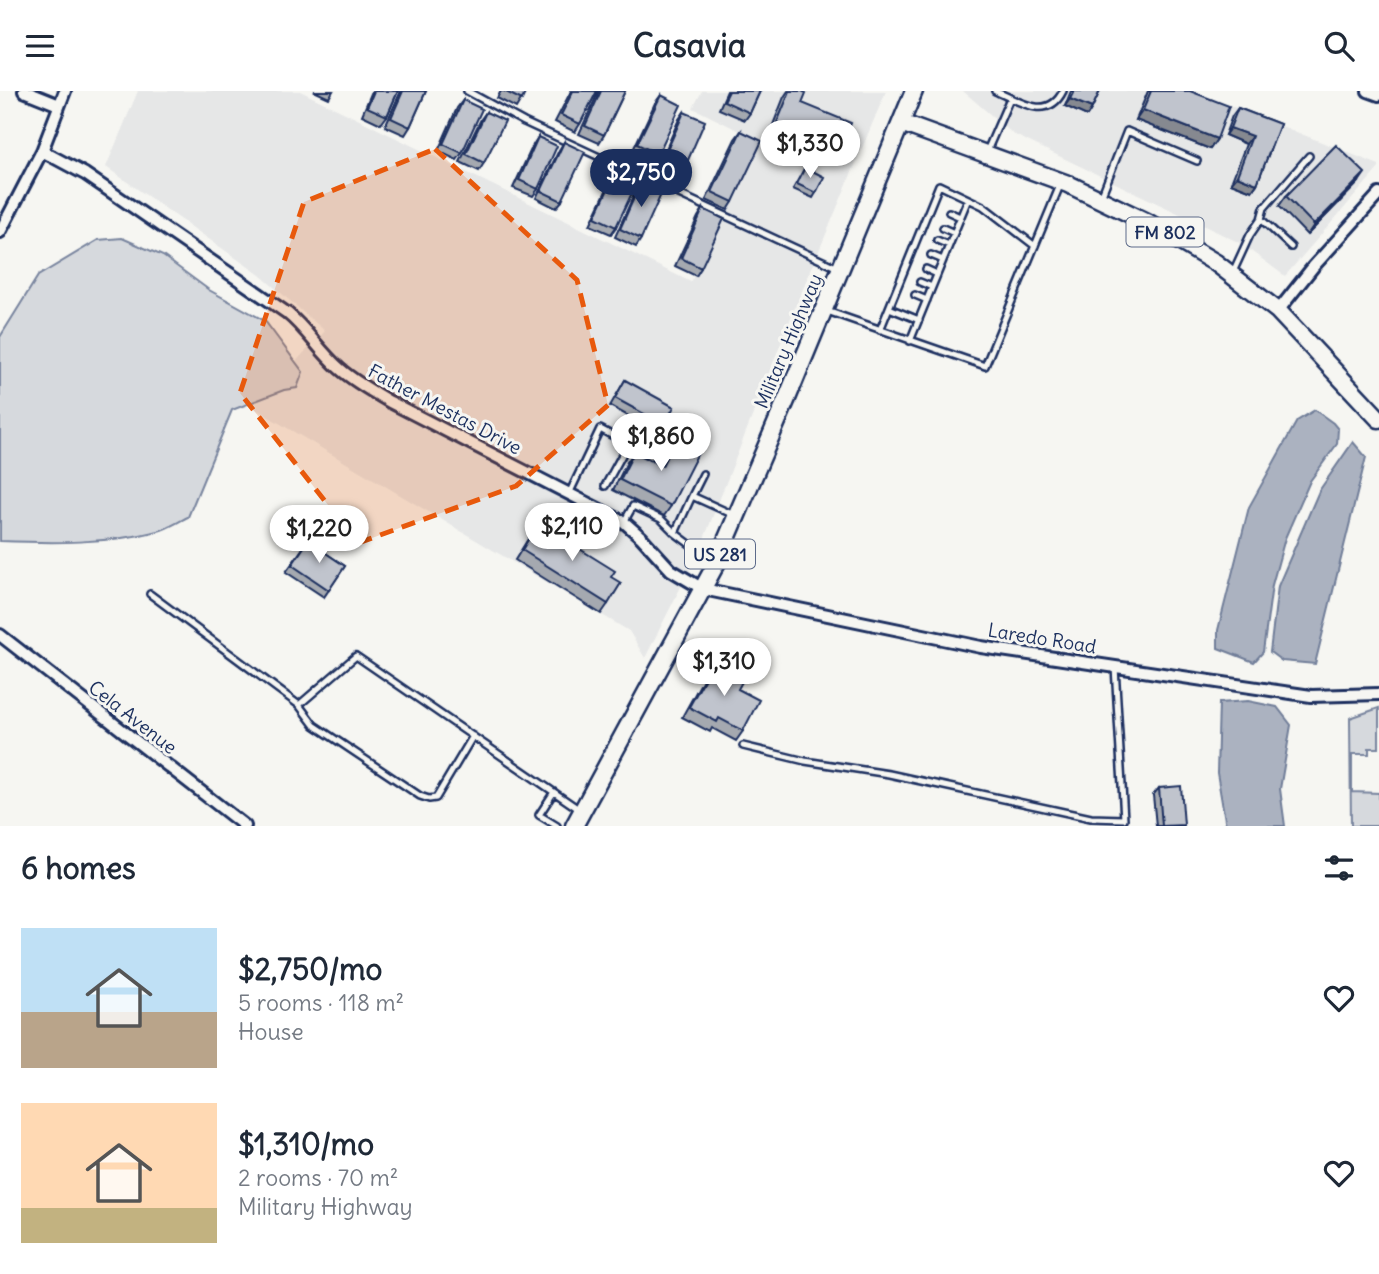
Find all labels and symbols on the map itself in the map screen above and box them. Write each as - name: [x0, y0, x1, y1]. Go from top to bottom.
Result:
- pin: $1,330: [753, 120, 867, 180]
- pin: $2,750: [584, 149, 698, 209]
- road number: FM 802: [1126, 217, 1204, 247]
- street label: Military Highway: [749, 270, 827, 412]
- street label: Father Mestas Drive: [364, 358, 526, 460]
- pin: $1,860: [604, 413, 718, 473]
- pin: $2,110: [515, 503, 629, 563]
- pin: $1,220: [262, 505, 376, 565]
- road number: US 281: [685, 539, 755, 568]
- street label: Laredo Road: [986, 618, 1098, 658]
- pin: $1,310: [667, 639, 781, 698]
- street label: Cela Avenue: [84, 675, 182, 759]

